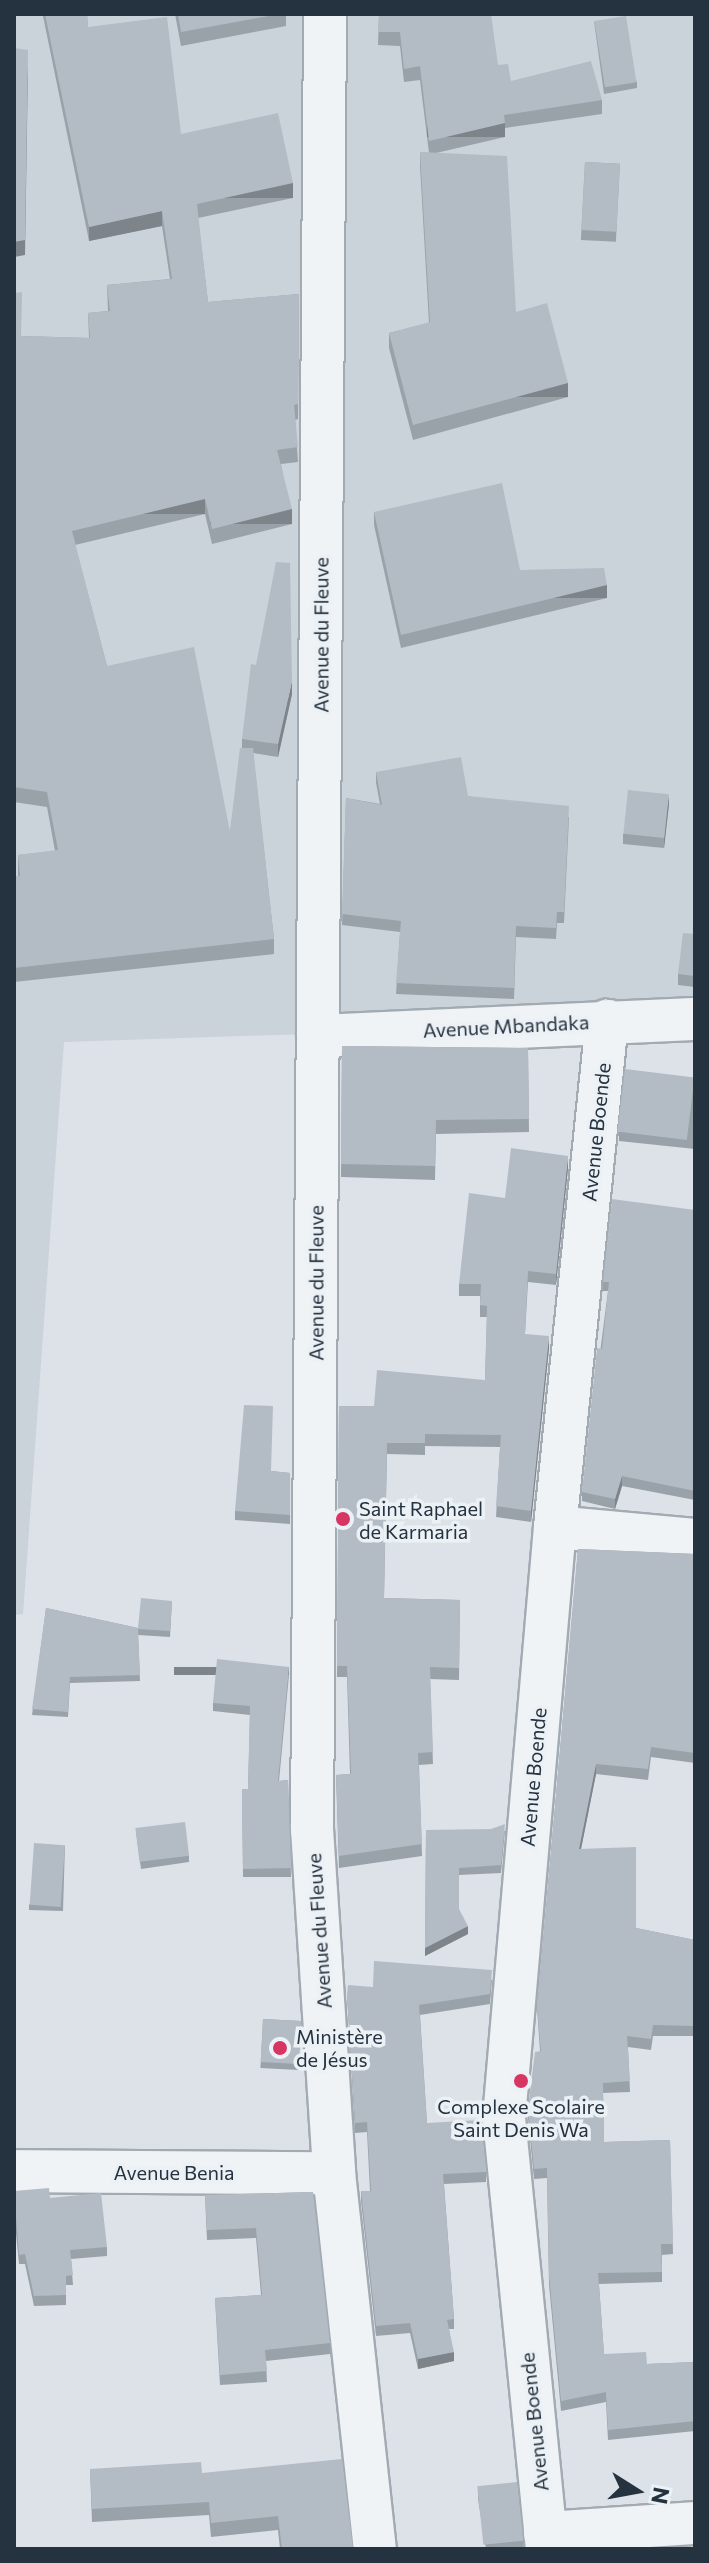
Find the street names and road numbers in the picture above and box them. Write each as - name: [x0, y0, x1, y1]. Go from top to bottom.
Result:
- street label: Avenue du Fleuve: [309, 557, 333, 713]
- street label: Avenue Mbandaka: [422, 1010, 590, 1042]
- street label: Avenue Boende: [577, 1061, 615, 1203]
- street label: Avenue du Fleuve: [304, 1205, 328, 1361]
- street label: Avenue Boende: [515, 1706, 551, 1848]
- street label: Avenue du Fleuve: [302, 1852, 336, 2010]
- street label: Avenue Benia: [113, 2160, 235, 2184]
- street label: Avenue Boende: [515, 2351, 553, 2493]

